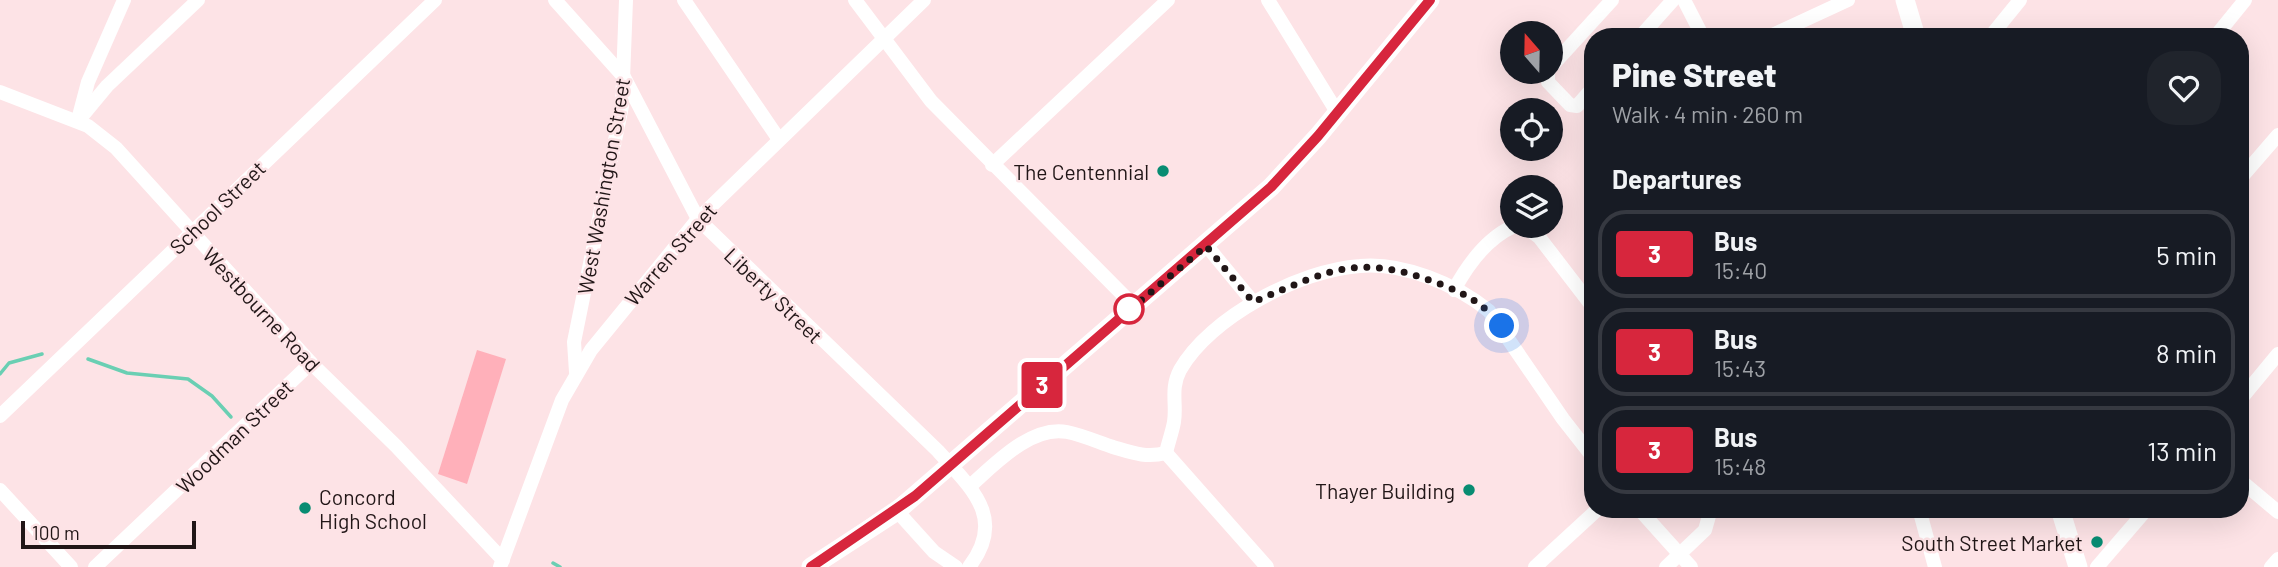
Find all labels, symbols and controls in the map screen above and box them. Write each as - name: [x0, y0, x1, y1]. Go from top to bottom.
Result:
- north arrow: [1500, 21, 1563, 84]
- map controls: [1500, 21, 1563, 238]
- button: heart: [2147, 51, 2221, 125]
- text: Pine Street: [1612, 54, 1776, 94]
- street label: West Washington Street: [572, 76, 634, 296]
- button: locate: [1500, 98, 1563, 161]
- text: Walk · 4 min · 260 m: [1612, 100, 1803, 128]
- street label: School Street: [164, 155, 270, 259]
- place label: The Centennial: [1013, 159, 1149, 184]
- marker: The Centennial: [1155, 163, 1171, 179]
- text: Departures: [1612, 163, 1742, 194]
- button: layers: [1500, 175, 1563, 238]
- street label: Warren Street: [619, 198, 721, 310]
- text: Bus: [1714, 225, 1757, 256]
- text: 3: [1648, 239, 1661, 268]
- text: 5 min: [2156, 239, 2217, 270]
- street label: Westbourne Road: [198, 242, 326, 376]
- street label: Liberty Street: [720, 242, 828, 348]
- text: 15:40: [1714, 256, 1767, 284]
- unlabelled marker: [1114, 294, 1144, 324]
- your location: [1484, 308, 1519, 343]
- text: Bus: [1714, 323, 1757, 354]
- text: 3: [1648, 337, 1661, 366]
- text: 8 min: [2156, 337, 2217, 368]
- text: 15:43: [1714, 354, 1766, 382]
- line badge: 3: [1019, 362, 1065, 408]
- text: 3: [1036, 370, 1048, 399]
- street label: Woodman Street: [170, 374, 298, 498]
- text: Bus: [1714, 421, 1757, 452]
- text: 3: [1648, 435, 1661, 464]
- text: 13 min: [2147, 435, 2217, 466]
- text: 15:48: [1714, 452, 1766, 480]
- place label: Thayer Building: [1315, 478, 1455, 503]
- marker: Thayer Building: [1461, 482, 1477, 498]
- place label: Concord High School: [319, 484, 427, 533]
- marker: Concord High School: [297, 500, 313, 516]
- scale bar: [21, 518, 196, 550]
- text: 100 m: [32, 521, 80, 544]
- place label: South Street Market: [1901, 530, 2083, 555]
- marker: South Street Market: [2089, 534, 2105, 550]

